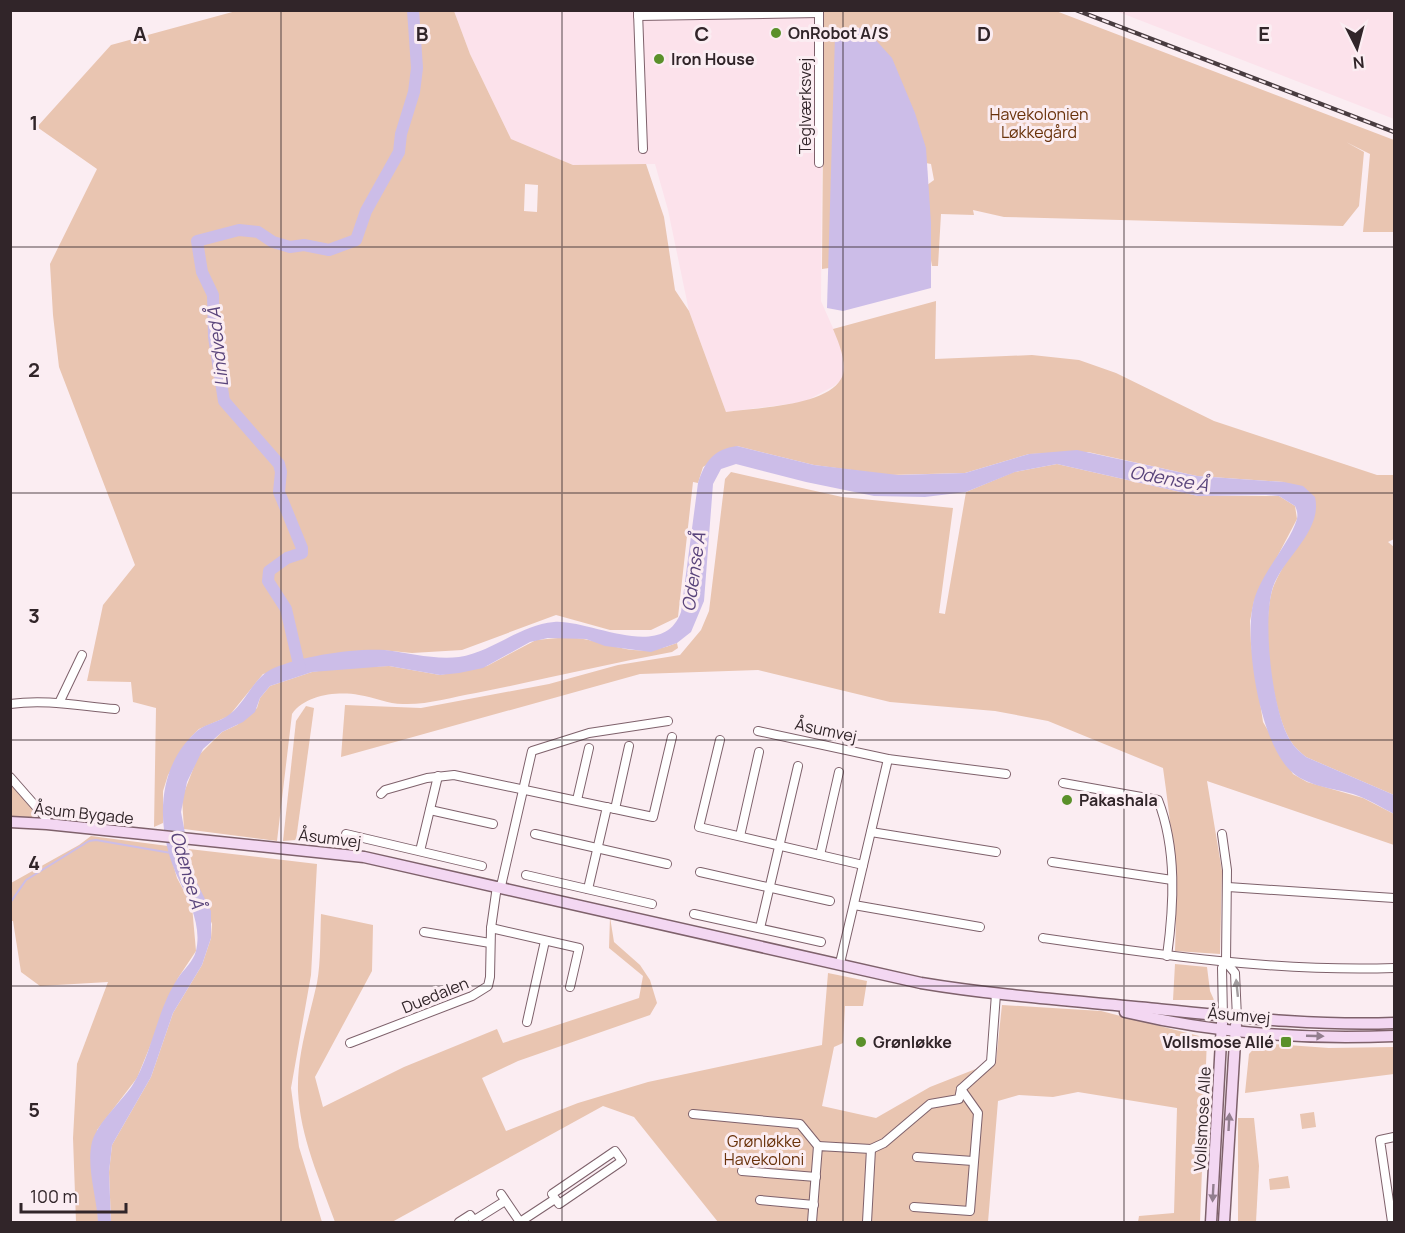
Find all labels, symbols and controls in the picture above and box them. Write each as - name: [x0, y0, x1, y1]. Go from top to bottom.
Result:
- north arrow: [1327, 18, 1387, 78]
- text: A: [133, 20, 147, 47]
- text: B: [416, 20, 429, 47]
- text: C: [695, 20, 709, 47]
- text: D: [977, 20, 991, 47]
- text: E: [1258, 20, 1270, 47]
- place label: OnRobot A/S: [788, 22, 889, 44]
- marker: OnRobot A/S: [769, 26, 783, 40]
- place label: Iron House: [671, 48, 755, 70]
- text: N: [1352, 51, 1365, 74]
- marker: Iron House: [652, 52, 666, 66]
- street label: Teglværksvej: [794, 58, 816, 154]
- park label: Havekolonien Løkkegård: [990, 103, 1088, 143]
- text: 1: [30, 109, 38, 136]
- water label: Lindved Å: [201, 306, 233, 388]
- text: 2: [28, 356, 40, 383]
- water label: Odense Å: [1128, 459, 1211, 497]
- water label: Odense Å: [676, 530, 711, 613]
- text: 3: [28, 602, 40, 629]
- street label: Åsumvej: [793, 713, 859, 747]
- place label: Pakashala: [1079, 789, 1158, 811]
- marker: Pakashala: [1060, 793, 1074, 807]
- street label: Åsum Bygade: [33, 797, 135, 829]
- street label: Åsumvej: [298, 823, 362, 853]
- water label: Odense Å: [165, 828, 211, 912]
- text: 4: [28, 849, 40, 876]
- street label: Duedalen: [398, 972, 472, 1018]
- one-way arrow: [1232, 979, 1242, 998]
- street label: Åsumvej: [1207, 1001, 1271, 1029]
- place label: Grønløkke: [873, 1031, 952, 1053]
- place label: Vollsmose Allé: [1162, 1031, 1274, 1053]
- one-way arrow: [1305, 1032, 1324, 1041]
- marker: Grønløkke: [854, 1035, 868, 1049]
- marker: Vollsmose Allé: [1279, 1035, 1293, 1049]
- street label: Vollsmose Alle: [1188, 1066, 1216, 1172]
- text: 5: [28, 1096, 40, 1123]
- one-way arrow: [1224, 1113, 1234, 1132]
- park label: Grønløkke Havekoloni: [724, 1130, 804, 1170]
- scale bar: [21, 1176, 126, 1214]
- one-way arrow: [1208, 1183, 1217, 1202]
- text: 100 m: [30, 1184, 78, 1208]

